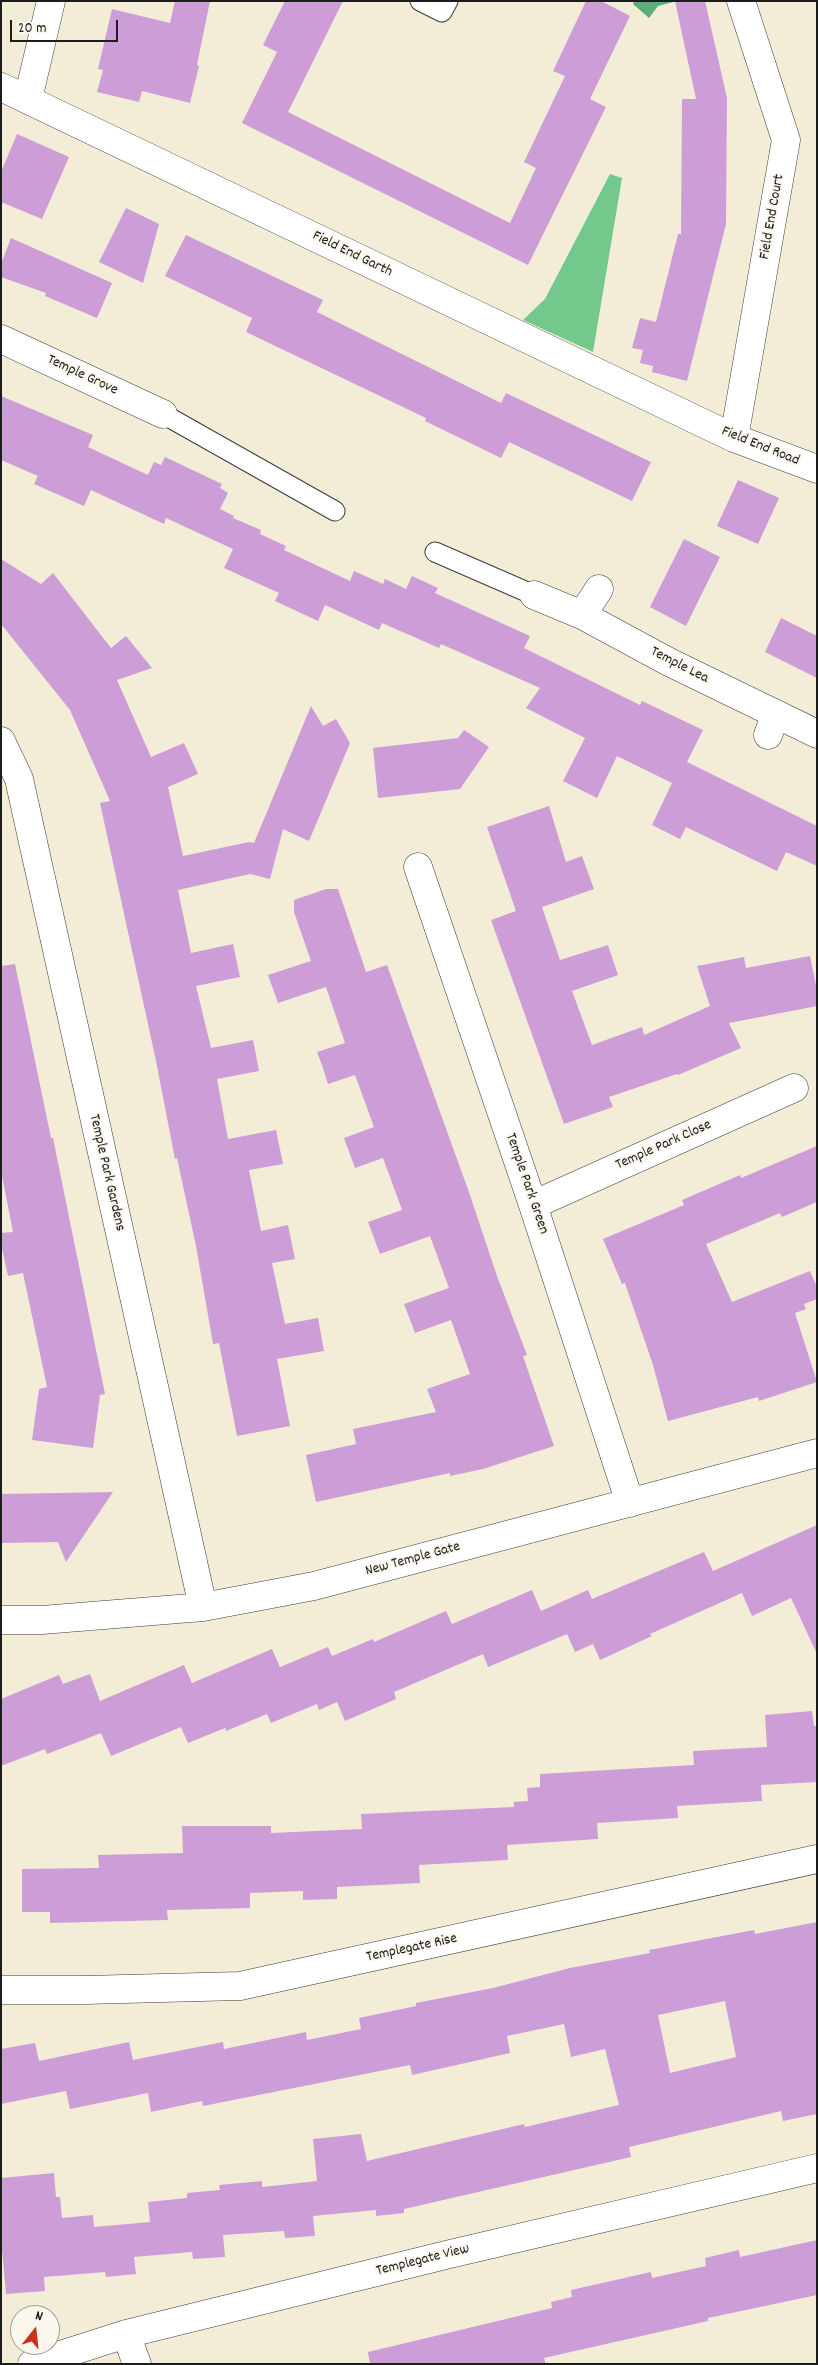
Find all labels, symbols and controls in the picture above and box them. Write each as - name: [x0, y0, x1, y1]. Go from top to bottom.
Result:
- scale bar: [12, 10, 120, 42]
- text: 20 m: [18, 18, 46, 40]
- street label: Field End Court: [757, 173, 789, 261]
- street label: Field End Garth: [309, 228, 395, 282]
- street label: Temple Grove: [44, 352, 120, 400]
- street label: Field End Road: [718, 423, 802, 471]
- street label: Temple Lea: [647, 644, 711, 688]
- street label: Temple Park Gardens: [84, 1113, 128, 1233]
- street label: Temple Park Close: [613, 1117, 715, 1175]
- street label: Temple Park Green: [500, 1131, 552, 1237]
- street label: New Temple Gate: [364, 1539, 462, 1581]
- street label: Templegate Rise: [365, 1931, 459, 1967]
- street label: Templegate View: [375, 2241, 471, 2281]
- north arrow: [10, 2305, 60, 2355]
- text: N: [33, 2306, 45, 2327]

